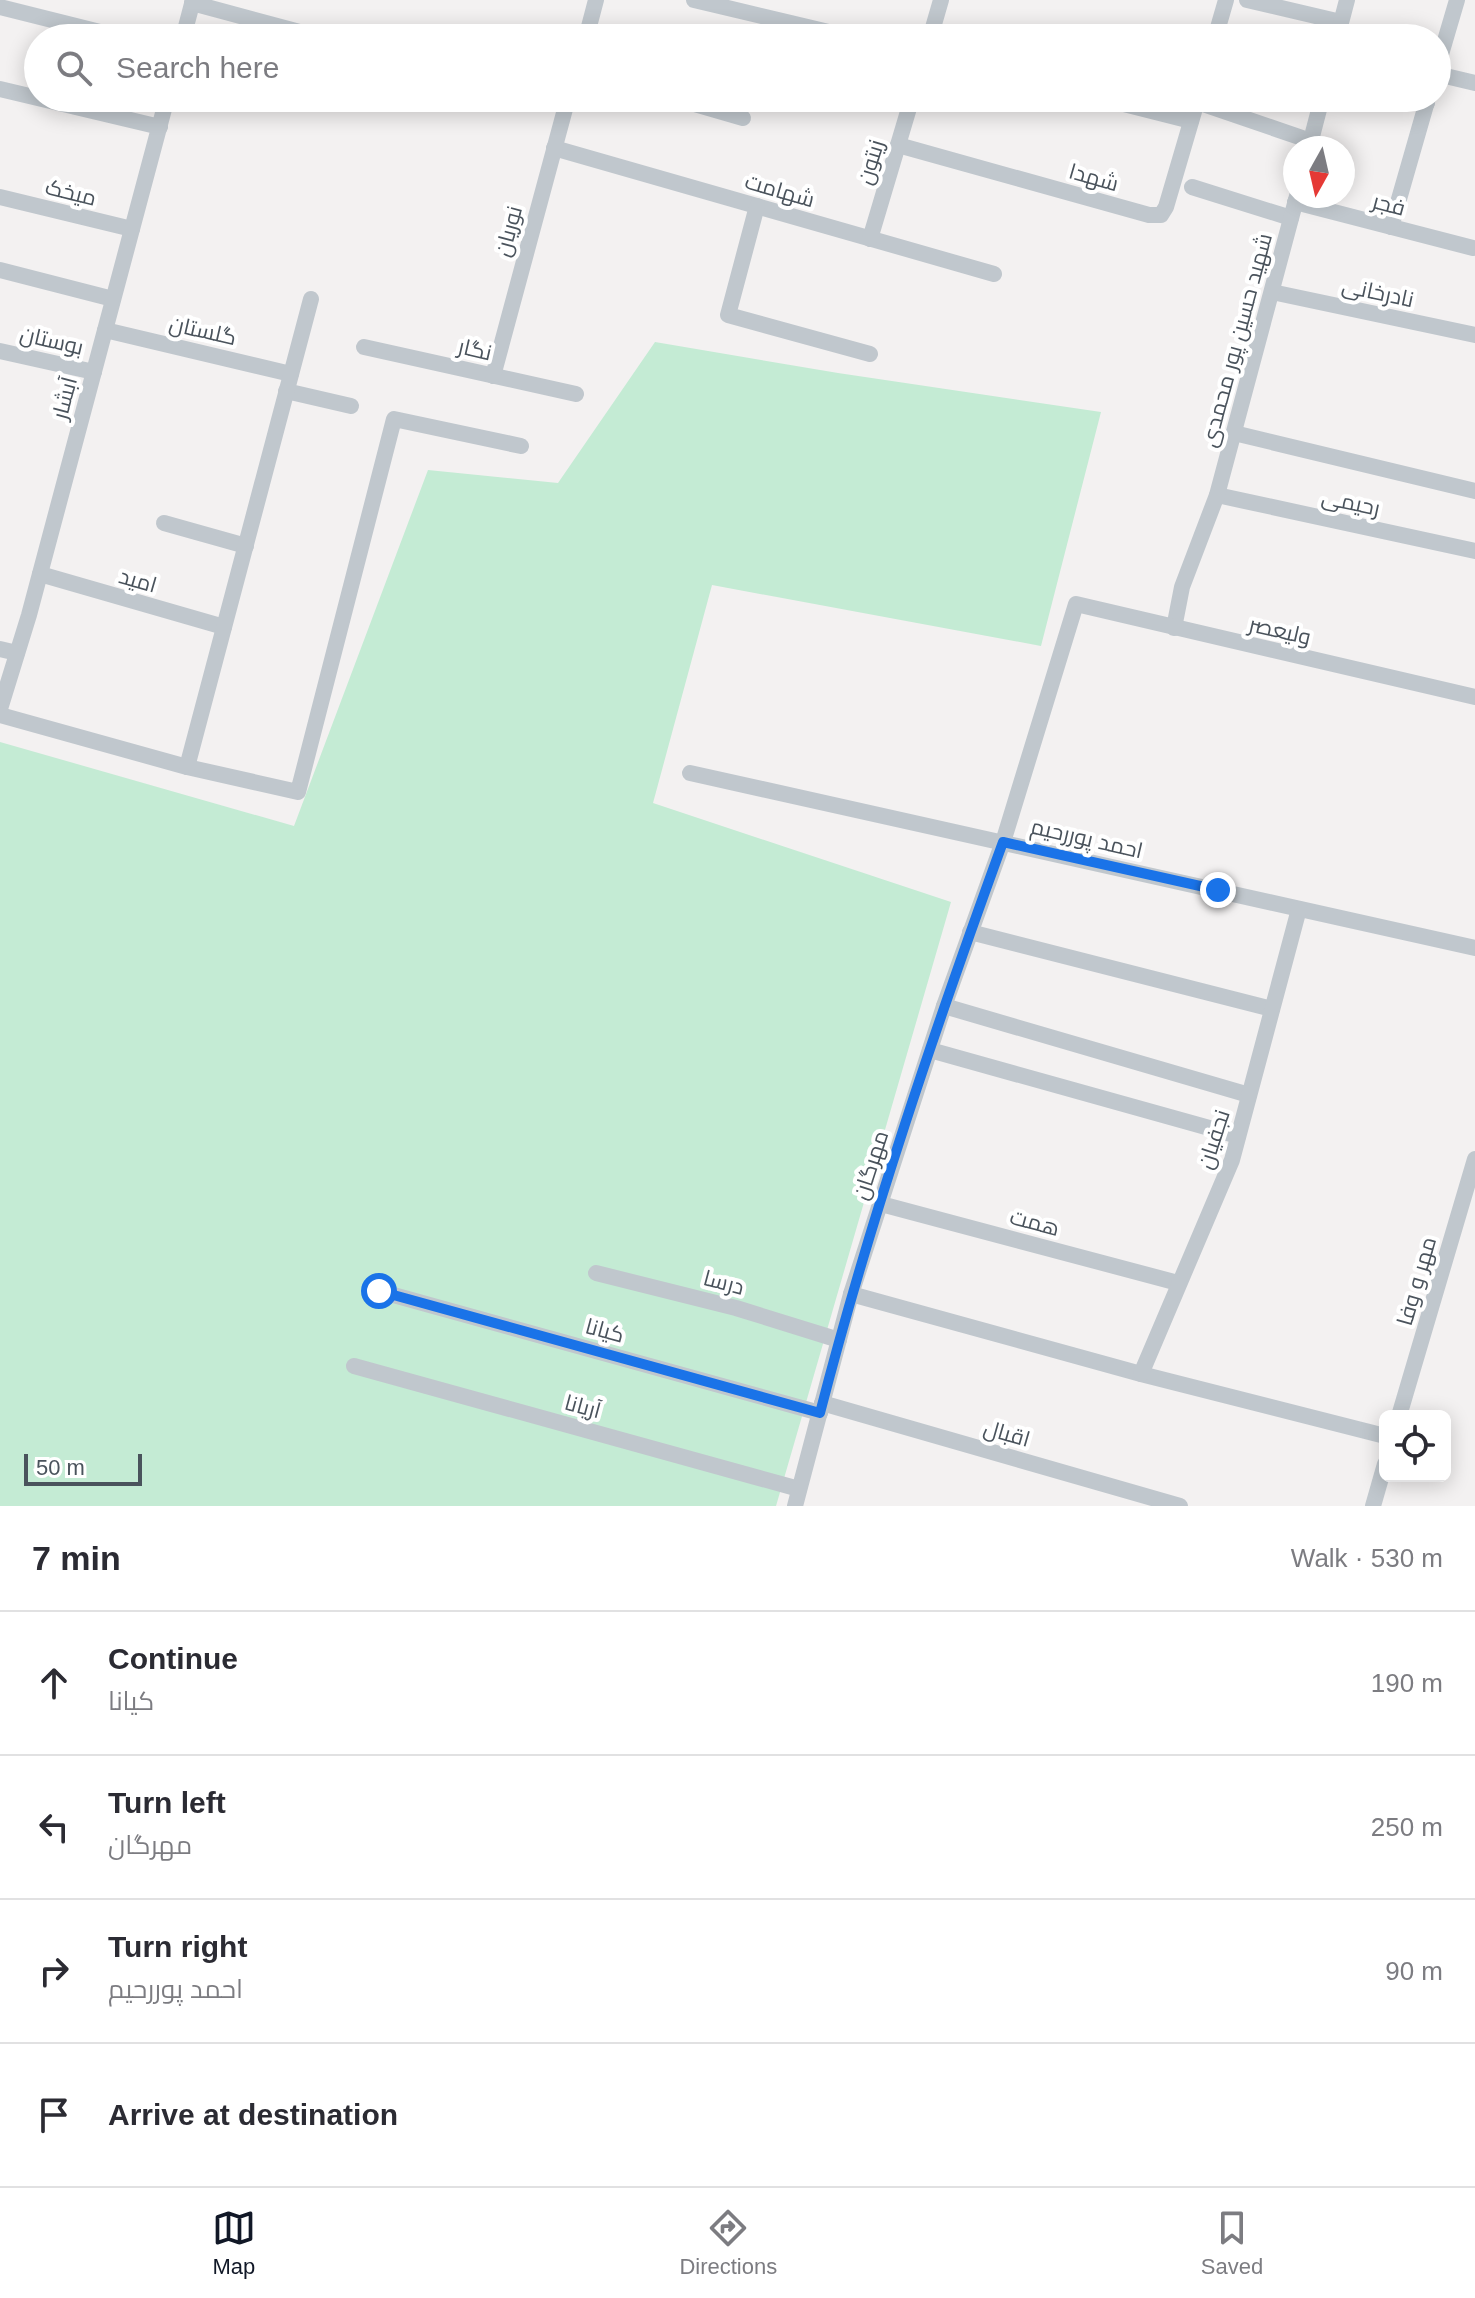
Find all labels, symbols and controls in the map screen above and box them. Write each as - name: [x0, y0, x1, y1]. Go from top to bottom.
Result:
- search box: [24, 24, 1451, 112]
- icon: search: [52, 46, 96, 90]
- text: Search here: [116, 51, 279, 84]
- north arrow: [1283, 136, 1355, 208]
- street label: زیتون: [852, 137, 889, 188]
- street label: شهدا: [1066, 159, 1122, 197]
- street label: شهامت: [742, 169, 818, 213]
- street label: میخک: [43, 174, 99, 211]
- street label: فجر: [1368, 188, 1408, 221]
- street label: نوریان: [490, 203, 527, 259]
- street label: شهید حسین پور محمدی: [1196, 230, 1279, 450]
- street label: نادرخانی: [1339, 273, 1416, 313]
- street label: گلستان: [167, 311, 239, 350]
- street label: بوستان: [18, 321, 86, 360]
- street label: نگار: [454, 333, 494, 365]
- street label: آبشار: [46, 374, 82, 424]
- street label: رحیمی: [1319, 484, 1382, 522]
- street label: امید: [116, 563, 160, 598]
- street label: ولیعصر: [1244, 611, 1313, 650]
- street label: احمد پوررحیم: [1028, 813, 1145, 866]
- route end: [1200, 872, 1236, 908]
- street label: نجفیان: [1192, 1106, 1235, 1172]
- street label: مهرگان: [848, 1127, 894, 1203]
- street label: همت: [1007, 1204, 1062, 1241]
- street label: مهر و وفا: [1392, 1234, 1442, 1329]
- street label: درسا: [701, 1265, 747, 1300]
- route start: [361, 1273, 397, 1309]
- street label: کیانا: [583, 1313, 627, 1348]
- street label: آریانا: [562, 1390, 604, 1423]
- map controls: [1379, 1410, 1451, 1482]
- button: locate: [1379, 1410, 1451, 1482]
- street label: اقبال: [981, 1415, 1033, 1452]
- scale bar: [24, 1450, 142, 1486]
- text: 50 m: [36, 1455, 85, 1480]
- text: 7 min: [32, 1539, 121, 1577]
- text: Walk · 530 m: [1291, 1543, 1443, 1573]
- text: Continue: [108, 1642, 238, 1675]
- icon: ahead: [32, 1661, 76, 1705]
- text: 190 m: [1371, 1668, 1443, 1698]
- text: کیانا: [108, 1686, 154, 1716]
- text: Turn left: [108, 1786, 226, 1819]
- icon: left: [32, 1805, 76, 1849]
- text: 250 m: [1371, 1812, 1443, 1842]
- text: مهرگان: [108, 1830, 192, 1860]
- text: Turn right: [108, 1930, 247, 1963]
- icon: right: [32, 1949, 76, 1993]
- text: 90 m: [1385, 1956, 1443, 1986]
- text: احمد پوررحیم: [108, 1974, 243, 2004]
- icon: arrive: [32, 2093, 76, 2137]
- text: Arrive at destination: [108, 2098, 398, 2131]
- tab: Map: [212, 2206, 256, 2280]
- tab: Directions: [679, 2206, 777, 2280]
- tab: Saved: [1201, 2206, 1263, 2280]

